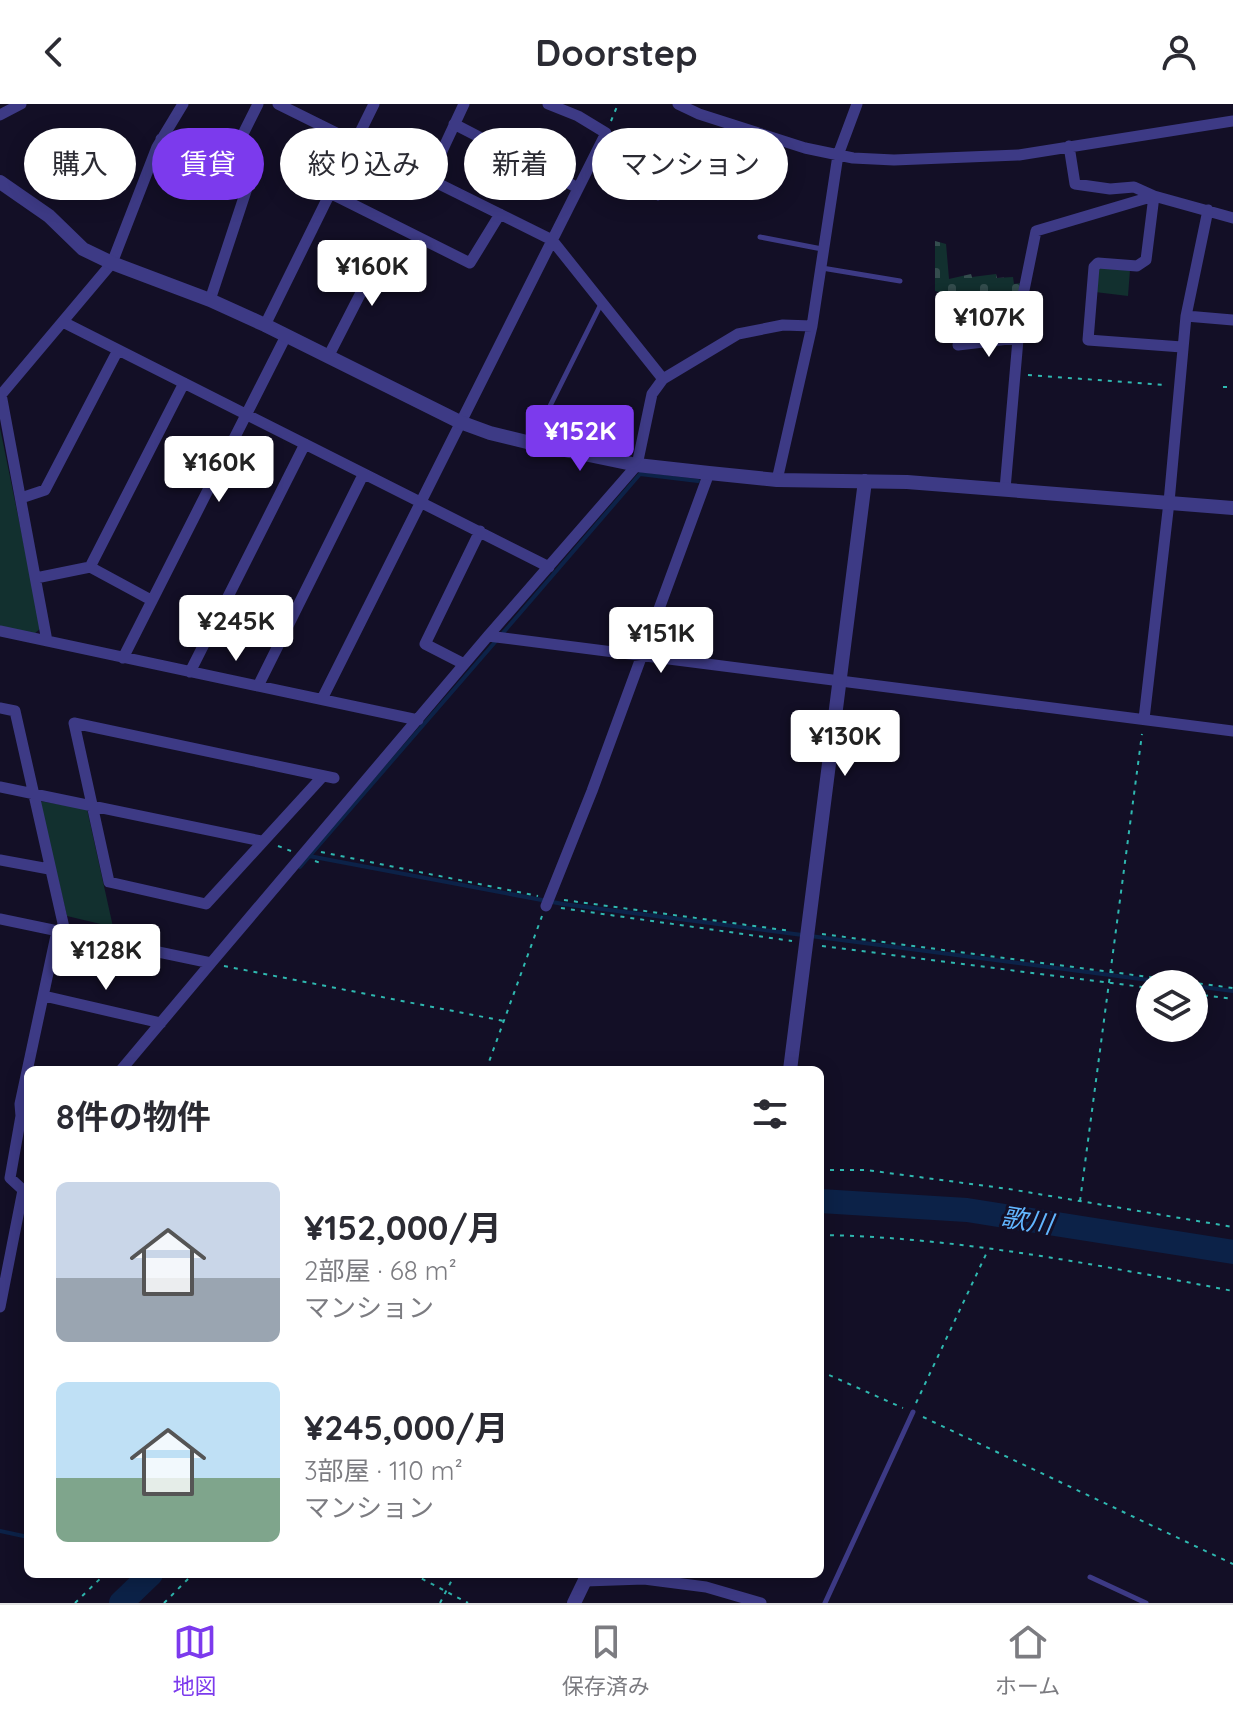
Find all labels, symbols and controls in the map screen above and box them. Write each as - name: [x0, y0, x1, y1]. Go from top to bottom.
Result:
- icon: back: [32, 30, 76, 74]
- text: Doorstep: [535, 30, 698, 75]
- icon: person: [1157, 30, 1201, 74]
- chip: 購入: [24, 128, 136, 200]
- chip: 賃貸: [152, 128, 264, 200]
- chip: 絞り込み: [280, 128, 448, 200]
- chip: 新着: [464, 128, 576, 200]
- chip: マンション: [592, 128, 788, 200]
- pin: ¥160K: [316, 240, 428, 308]
- text: ¥160K: [336, 249, 408, 282]
- pin: ¥107K: [933, 291, 1045, 359]
- text: ¥107K: [953, 300, 1025, 333]
- pin: ¥152K: [524, 405, 636, 473]
- text: ¥152K: [544, 414, 616, 447]
- pin: ¥160K: [163, 436, 275, 504]
- text: ¥160K: [183, 445, 255, 478]
- pin: ¥245K: [180, 595, 292, 663]
- text: ¥245K: [197, 604, 275, 637]
- pin: ¥151K: [605, 607, 717, 675]
- text: ¥151K: [627, 616, 695, 649]
- pin: ¥130K: [789, 710, 901, 778]
- text: ¥130K: [809, 719, 881, 752]
- pin: ¥128K: [50, 924, 162, 992]
- text: ¥128K: [70, 933, 142, 966]
- map controls: [1136, 970, 1208, 1042]
- button: layers: [1136, 970, 1208, 1042]
- icon: filters: [748, 1092, 792, 1136]
- text: 8件の物件: [56, 1095, 211, 1138]
- water label: 歌川: [999, 1200, 1058, 1241]
- text: ¥152,000/月: [304, 1206, 502, 1249]
- icon: home: [120, 1214, 216, 1310]
- text: 2部屋 · 68 m²: [304, 1254, 457, 1287]
- text: マンション: [304, 1291, 434, 1324]
- text: ¥245,000/月: [304, 1406, 508, 1449]
- icon: home: [120, 1414, 216, 1510]
- text: 3部屋 · 110 m²: [304, 1454, 463, 1487]
- text: マンション: [304, 1491, 434, 1524]
- tab: 地図: [173, 1620, 217, 1700]
- tab: 保存済み: [562, 1620, 650, 1700]
- tab: ホーム: [995, 1620, 1060, 1700]

